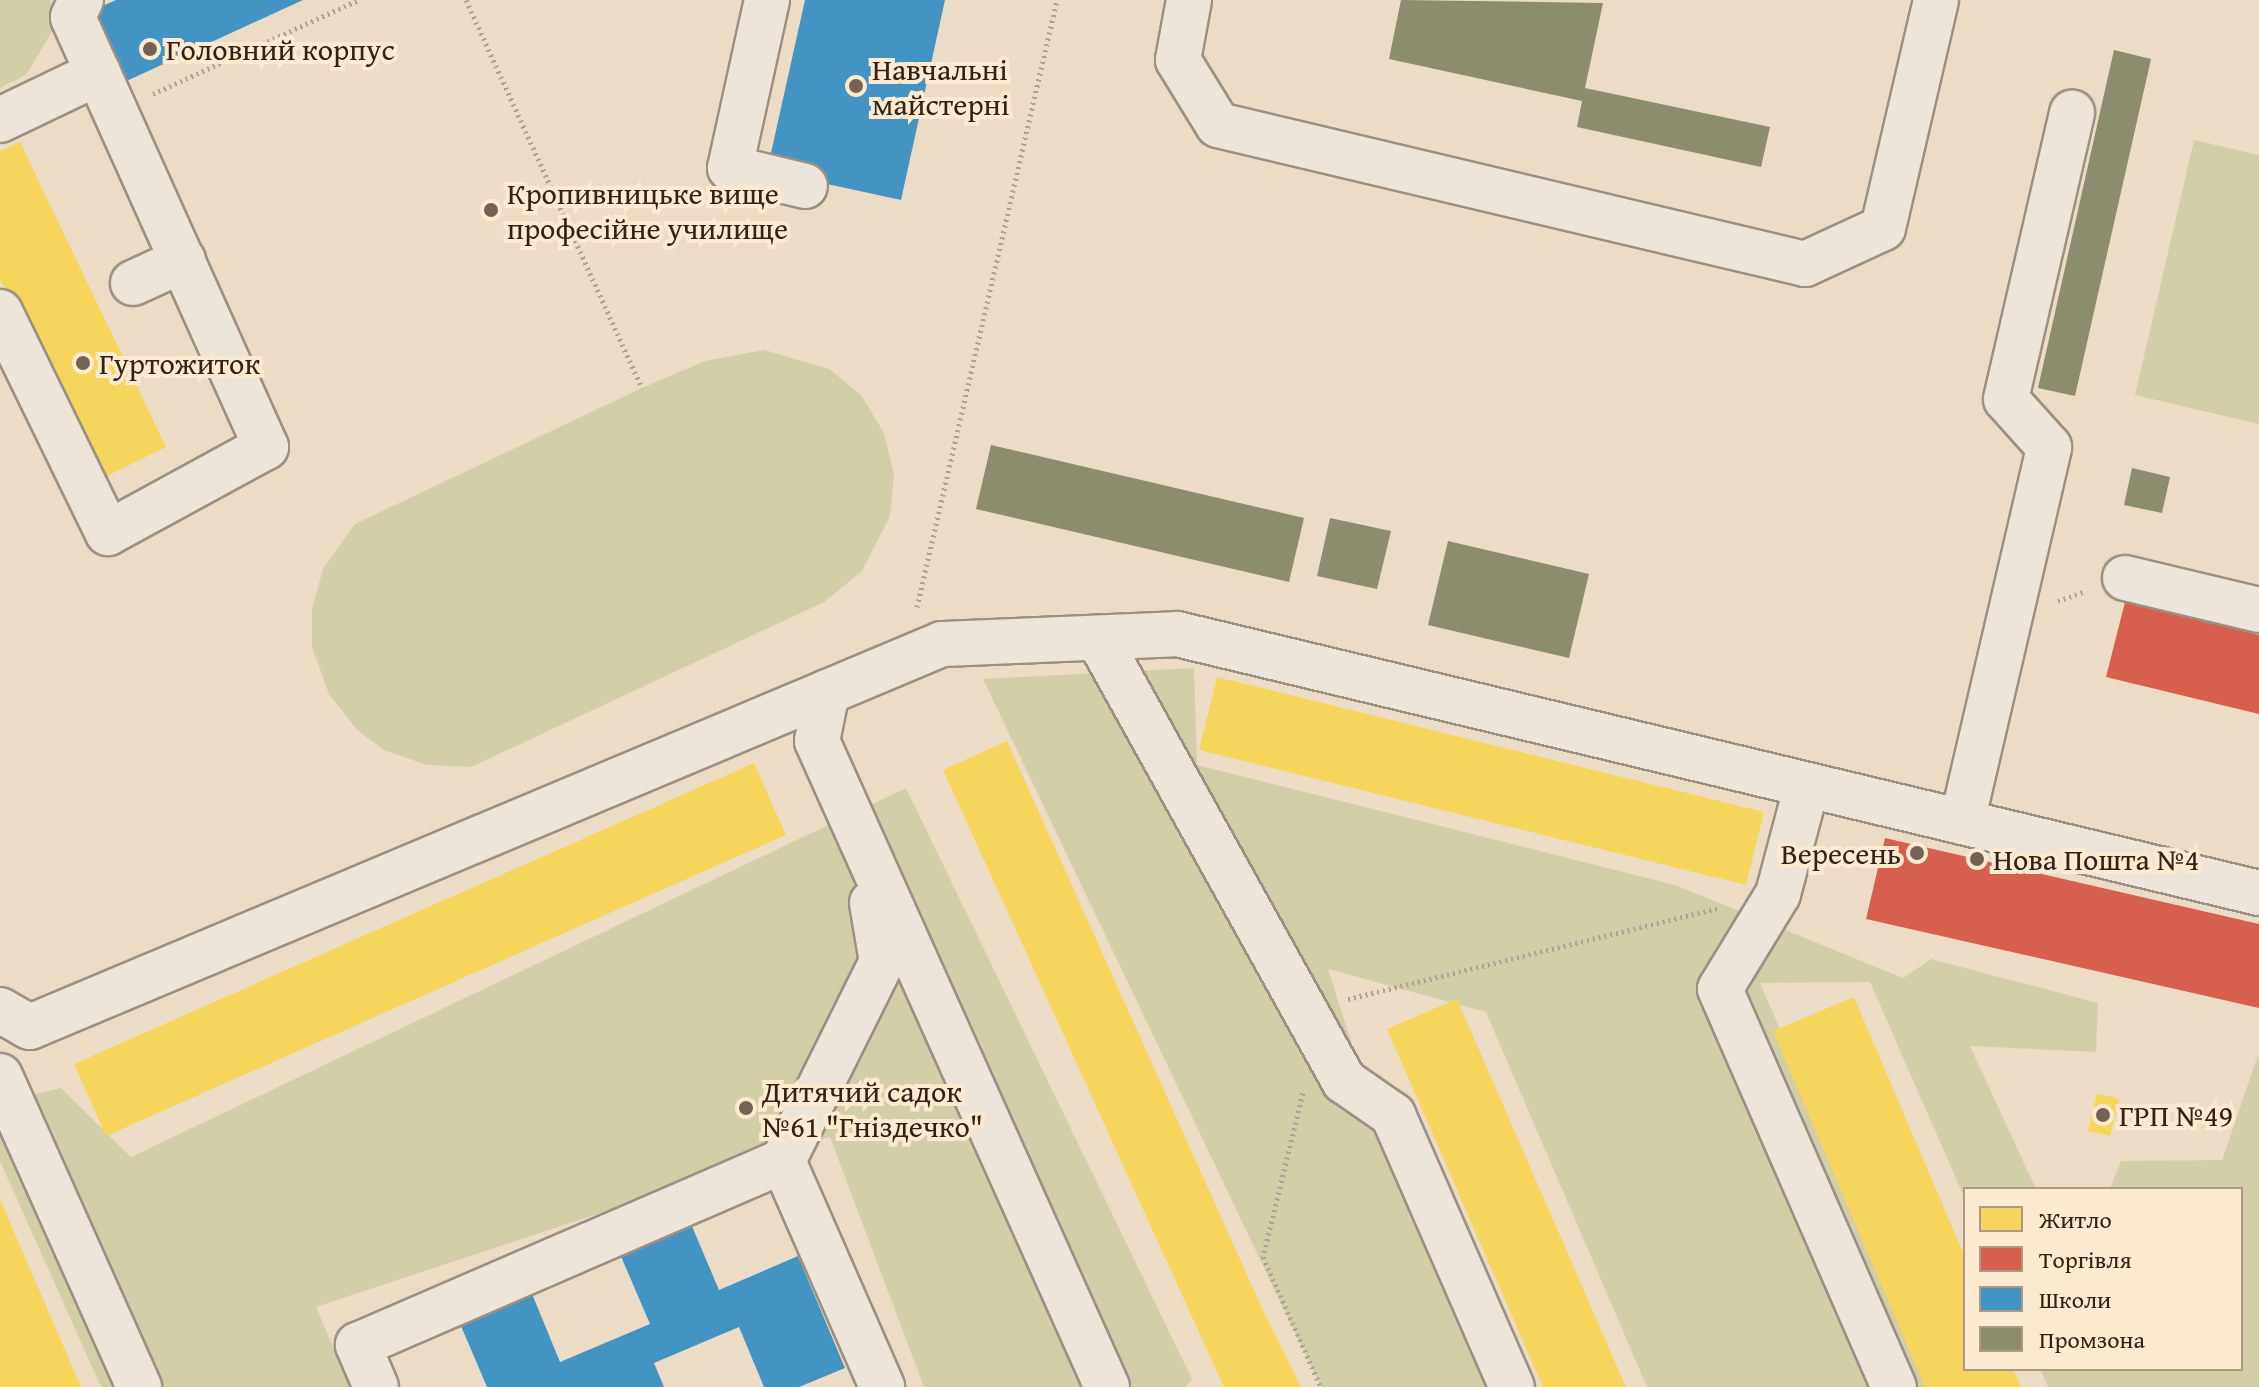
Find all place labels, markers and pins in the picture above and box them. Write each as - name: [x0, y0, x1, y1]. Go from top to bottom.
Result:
- place label: Головний корпус: [166, 31, 395, 67]
- marker: Головний корпус: [141, 40, 159, 58]
- place label: Навчальні майстерні: [872, 51, 1009, 122]
- marker: Навчальні майстерні: [847, 77, 865, 95]
- place label: Кропивницьке вище професійне училище: [507, 175, 788, 246]
- marker: Кропивницьке вище професійне училище: [482, 201, 500, 219]
- place label: Гуртожиток: [99, 345, 260, 381]
- marker: Гуртожиток: [74, 354, 92, 372]
- place label: Вересень: [1781, 835, 1901, 871]
- place label: Нова Пошта №4: [1993, 841, 2199, 877]
- marker: Вересень: [1908, 844, 1926, 862]
- marker: Нова Пошта №4: [1968, 850, 1986, 868]
- place label: Дитячий садок №61 "Гніздечко": [762, 1073, 983, 1144]
- place label: ГРП №49: [2119, 1097, 2233, 1133]
- marker: Дитячий садок №61 "Гніздечко": [737, 1099, 755, 1117]
- marker: ГРП №49: [2094, 1106, 2112, 1124]

